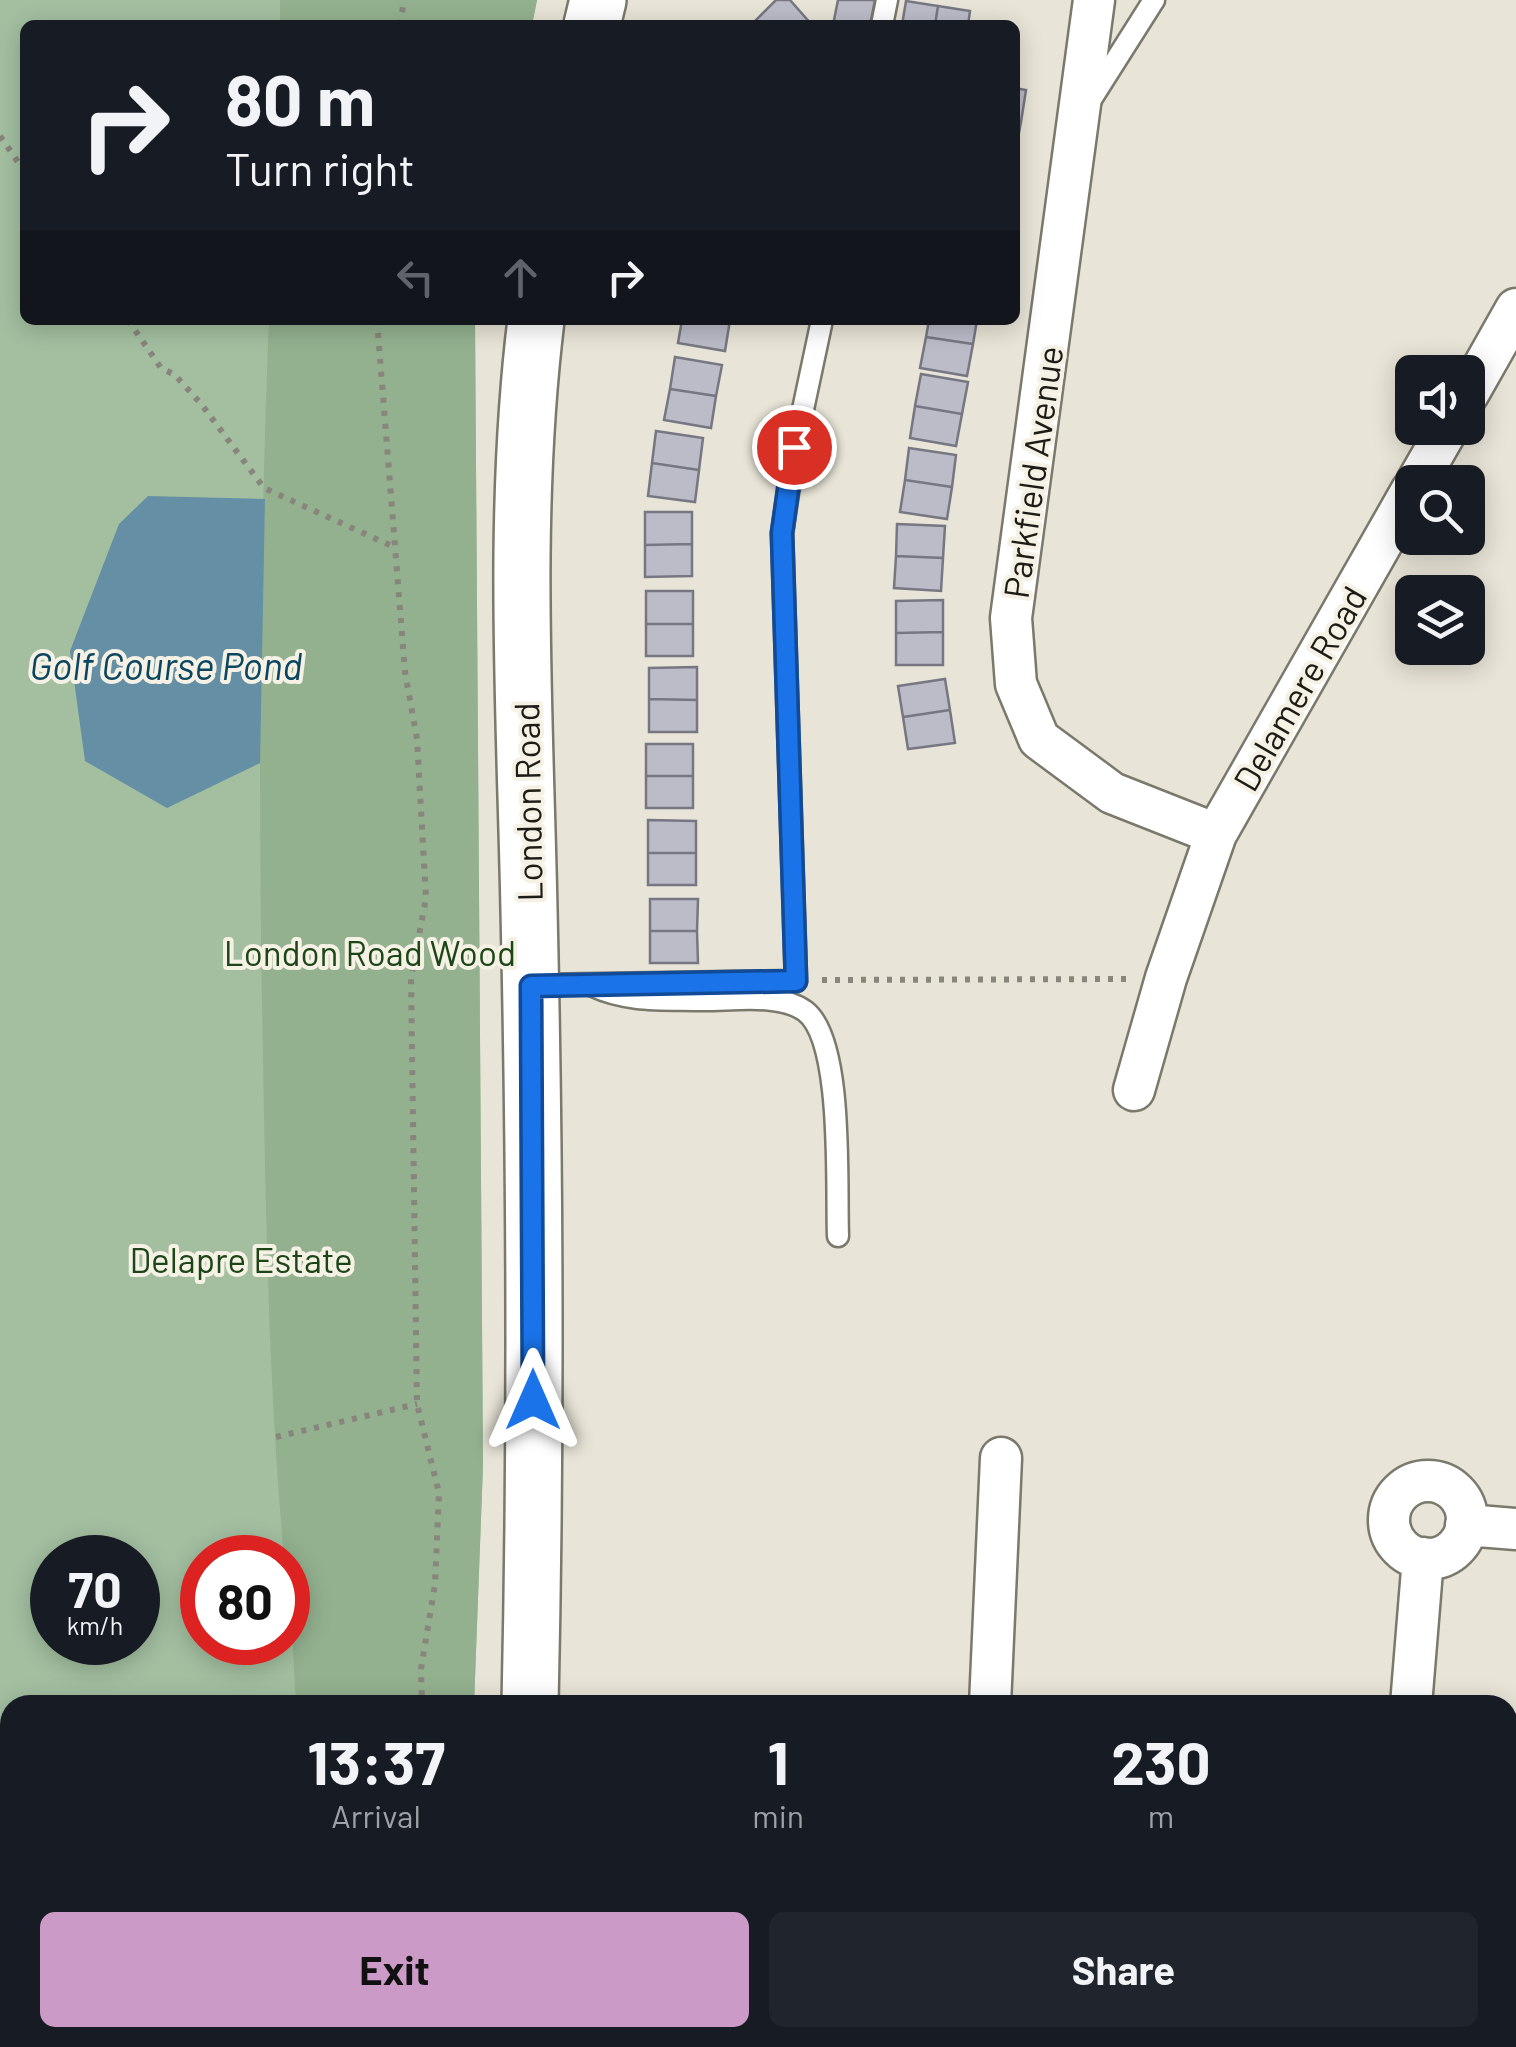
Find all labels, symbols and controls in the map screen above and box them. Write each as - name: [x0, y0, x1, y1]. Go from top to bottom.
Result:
- text: 80 m: [225, 56, 375, 140]
- icon: right: [60, 60, 190, 190]
- text: Turn right: [225, 141, 415, 195]
- icon: left: [388, 250, 443, 305]
- icon: ahead: [493, 250, 548, 305]
- icon: right: [598, 250, 653, 305]
- street label: Parkfield Avenue: [994, 343, 1070, 601]
- map controls: [1395, 355, 1485, 665]
- button: sound: [1395, 355, 1485, 445]
- pin: [752, 405, 837, 490]
- icon: arrive: [767, 420, 822, 475]
- button: search: [1395, 465, 1485, 555]
- button: layers: [1395, 575, 1485, 665]
- street label: Delamere Road: [1224, 578, 1374, 798]
- water label: Golf Course Pond: [30, 642, 302, 688]
- street label: London Road: [504, 702, 550, 902]
- park label: London Road Wood: [224, 931, 516, 973]
- park label: Delapre Estate: [129, 1238, 353, 1280]
- position arrow: [481, 1348, 585, 1452]
- speed limit sign: 80: [180, 1535, 310, 1665]
- text: 70: [68, 1558, 122, 1618]
- text: km/h: [67, 1610, 123, 1640]
- text: 13:37: [307, 1725, 445, 1797]
- text: 1: [767, 1725, 789, 1797]
- text: 230: [1111, 1725, 1211, 1797]
- text: Arrival: [331, 1796, 421, 1834]
- text: min: [752, 1796, 804, 1834]
- text: m: [1148, 1796, 1174, 1834]
- button: Exit: [40, 1912, 749, 2027]
- button: Share: [769, 1912, 1478, 2027]

